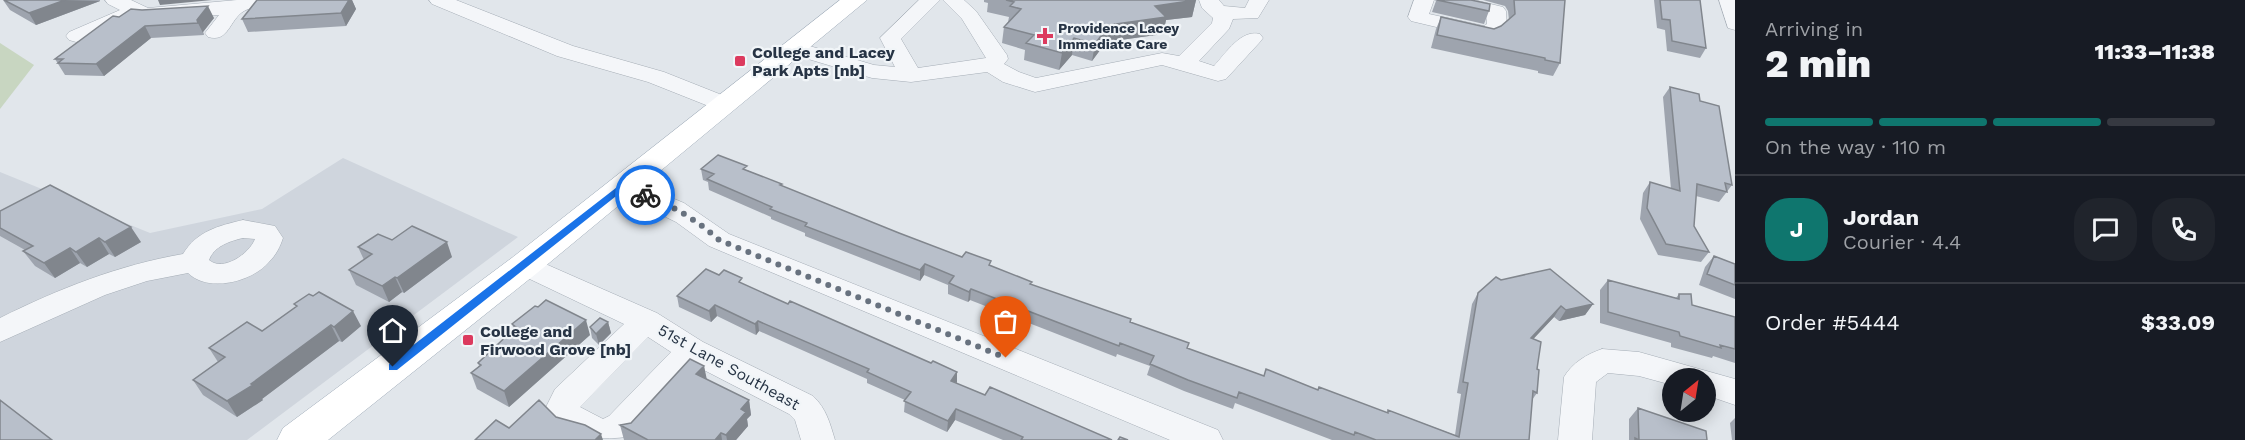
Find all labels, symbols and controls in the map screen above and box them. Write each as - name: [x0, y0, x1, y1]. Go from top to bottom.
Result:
- text: Arriving in: [1765, 17, 1863, 41]
- place label: Providence Lacey Immediate Care: [1058, 20, 1179, 52]
- marker: Providence Lacey Immediate Care: [1036, 27, 1054, 45]
- text: 11:33–11:38: [2095, 39, 2215, 64]
- text: 2 min: [1765, 41, 1871, 86]
- place label: College and Lacey Park Apts [nb]: [752, 43, 896, 80]
- marker: College and Lacey Park Apts [nb]: [733, 54, 747, 68]
- text: On the way · 110 m: [1765, 135, 1946, 159]
- courier: [615, 165, 675, 225]
- icon: bike: [629, 179, 662, 212]
- button: chat: [2074, 198, 2137, 261]
- button: phone: [2152, 198, 2215, 261]
- text: Jordan: [1843, 205, 1919, 230]
- text: J: [1790, 217, 1803, 242]
- text: Courier · 4.4: [1843, 230, 1961, 254]
- pin: [980, 296, 1031, 358]
- pin: [367, 305, 418, 367]
- icon: bag: [989, 305, 1022, 338]
- text: Order #5444: [1765, 310, 1900, 335]
- text: $33.09: [2141, 310, 2215, 335]
- icon: home: [376, 314, 409, 347]
- street label: 51st Lane Southeast: [655, 320, 803, 414]
- place label: College and Firwood Grove [nb]: [480, 322, 631, 359]
- marker: College and Firwood Grove [nb]: [461, 333, 475, 347]
- north arrow: [1662, 368, 1716, 422]
- map controls: [1662, 368, 1716, 422]

